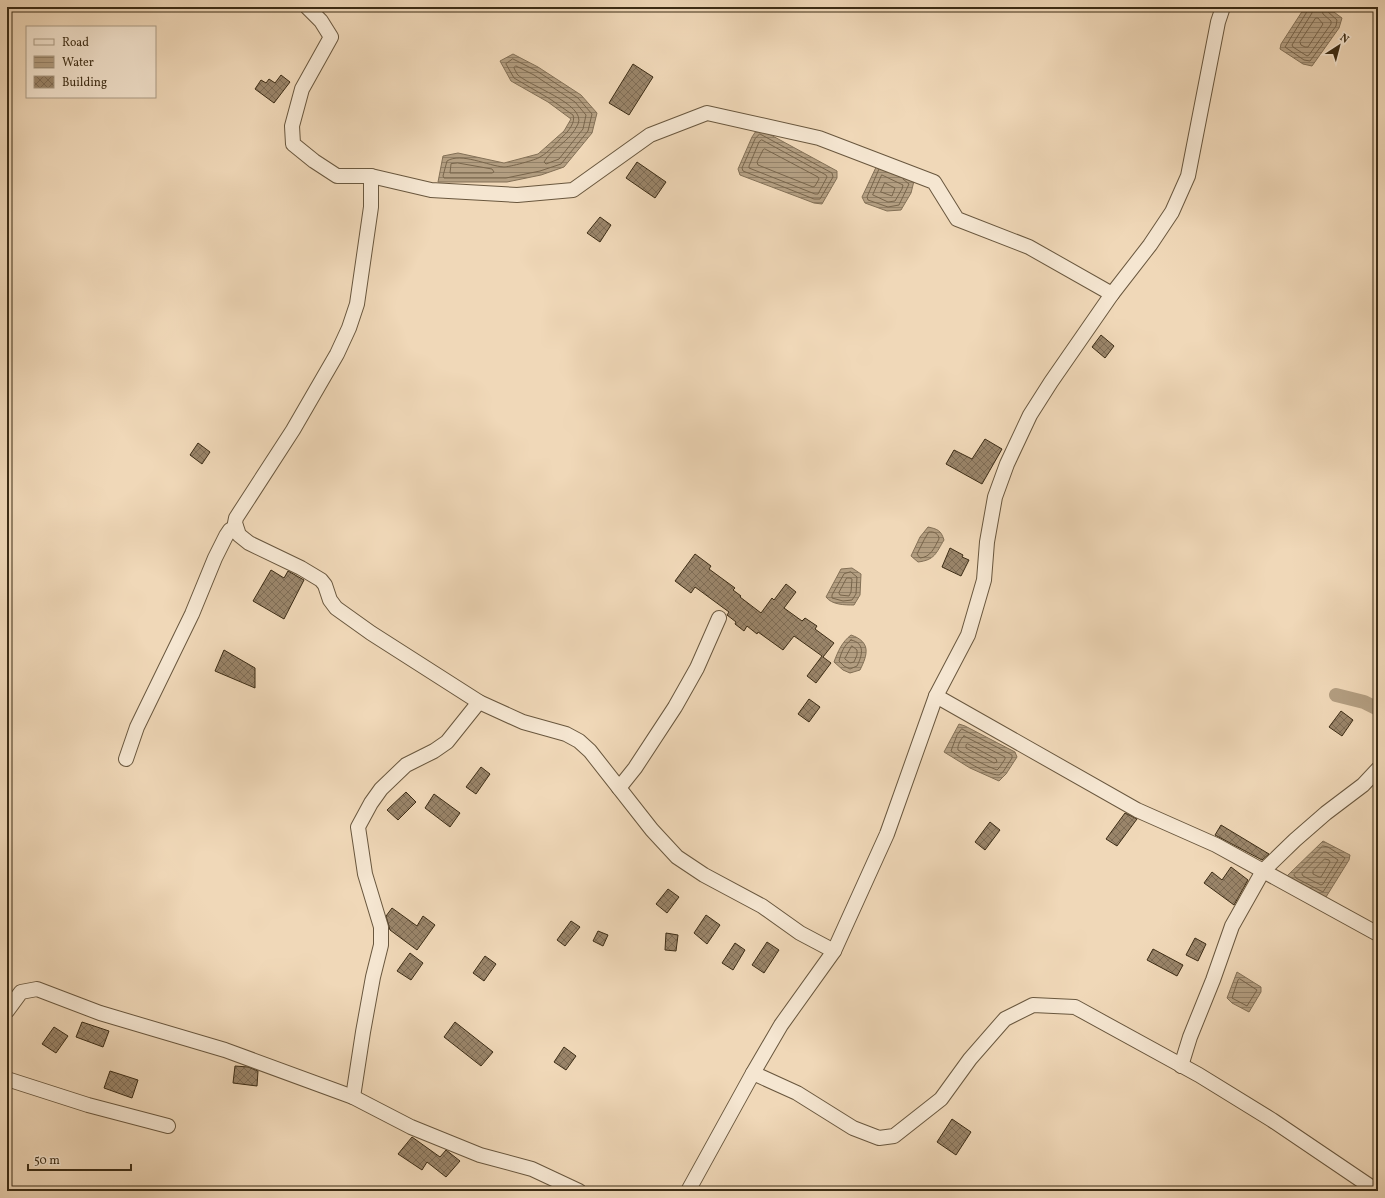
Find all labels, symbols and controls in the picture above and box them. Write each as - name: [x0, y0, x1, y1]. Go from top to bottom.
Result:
- legend: [26, 26, 156, 98]
- north arrow: [1319, 26, 1359, 66]
- text: N: [1336, 31, 1352, 48]
- text: Road: [62, 35, 89, 51]
- text: Water: [62, 55, 94, 71]
- text: Building: [62, 75, 107, 91]
- scale bar: [28, 1146, 131, 1172]
- text: 50 m: [34, 1153, 60, 1169]

